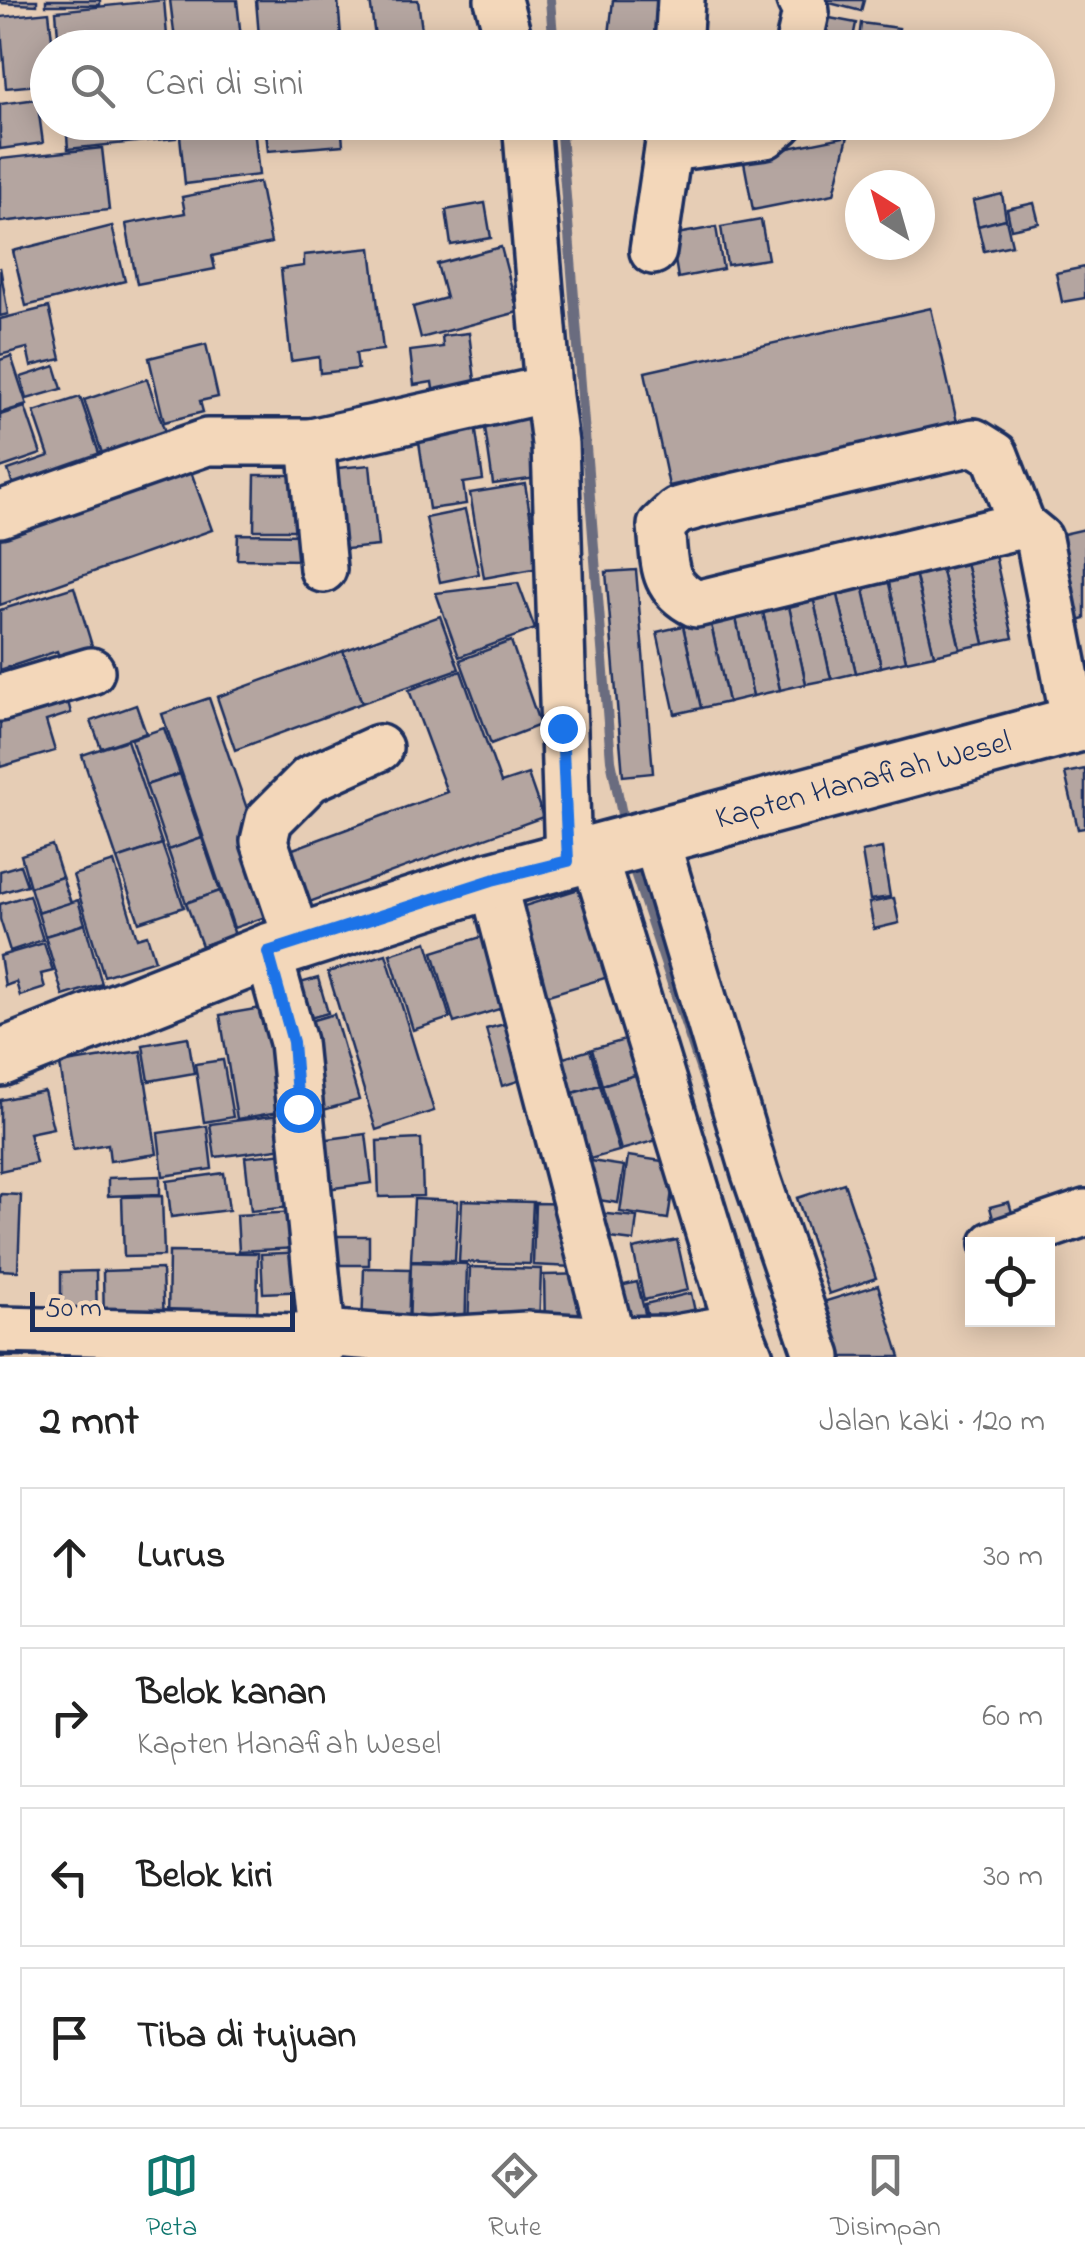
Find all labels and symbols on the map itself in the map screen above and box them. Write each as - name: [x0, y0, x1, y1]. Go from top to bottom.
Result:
- north arrow: [845, 170, 935, 260]
- route end: [540, 706, 586, 752]
- street label: Kapten Hanafiah Wesel: [710, 719, 1017, 843]
- route start: [276, 1087, 322, 1133]
- scale bar: [30, 1287, 295, 1332]

